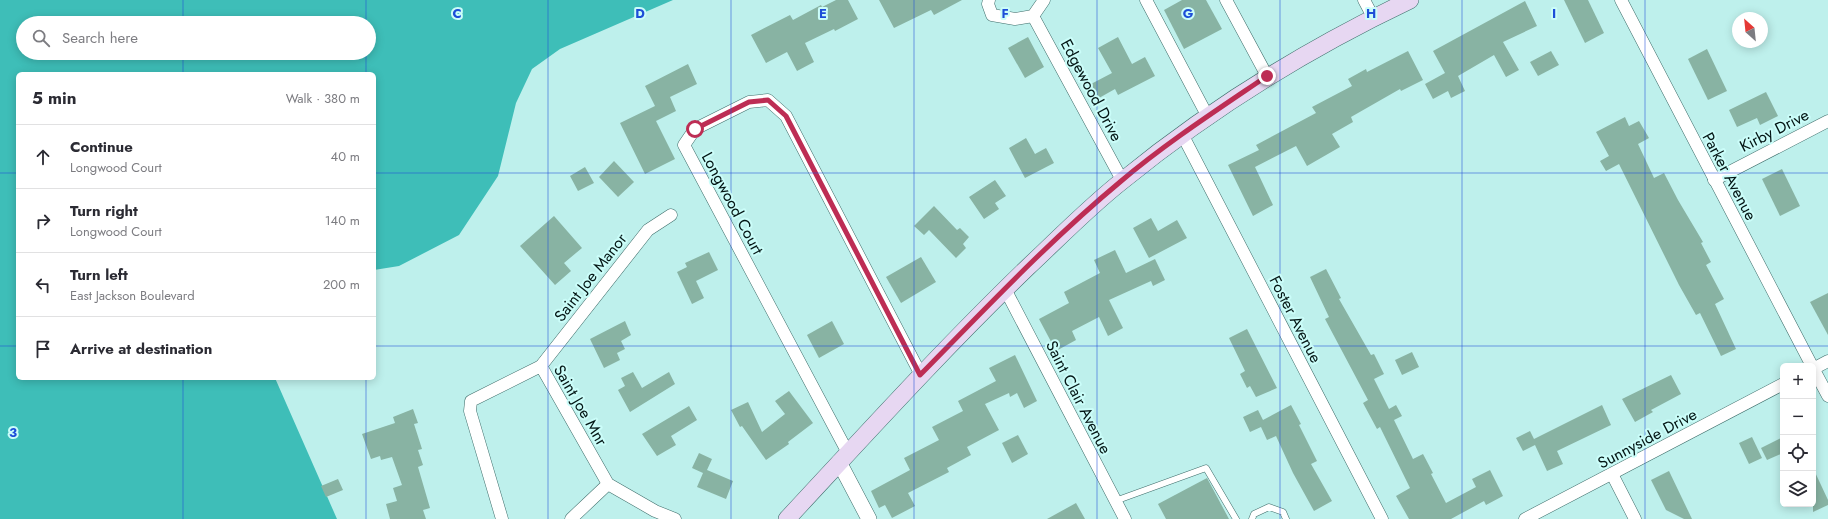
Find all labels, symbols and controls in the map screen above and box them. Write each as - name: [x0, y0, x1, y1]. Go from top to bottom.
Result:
- text: C: [452, 4, 462, 23]
- text: D: [635, 4, 645, 23]
- text: E: [819, 4, 827, 23]
- text: F: [1001, 4, 1009, 23]
- text: G: [1183, 4, 1194, 23]
- text: H: [1366, 4, 1376, 23]
- text: I: [1552, 4, 1556, 23]
- north arrow: [1732, 12, 1768, 48]
- search box: [16, 16, 376, 60]
- icon: search: [30, 27, 52, 49]
- text: Search here: [62, 27, 138, 49]
- street label: Edgewood Drive: [1055, 35, 1128, 145]
- route end: [1258, 67, 1276, 85]
- text: 5 min: [32, 86, 76, 110]
- text: Walk · 380 m: [286, 89, 360, 108]
- street label: Kirby Drive: [1736, 103, 1813, 158]
- route start: [686, 120, 704, 138]
- street label: Parker Avenue: [1697, 128, 1762, 224]
- text: Continue: [70, 136, 133, 158]
- icon: ahead: [32, 146, 54, 168]
- text: 40 m: [331, 147, 360, 166]
- street label: Longwood Court: [696, 148, 769, 259]
- text: Longwood Court: [70, 158, 162, 177]
- text: Turn right: [70, 200, 138, 222]
- icon: right: [32, 210, 54, 232]
- text: 140 m: [325, 211, 360, 230]
- text: Longwood Court: [70, 222, 162, 241]
- street label: Saint Joe Manor: [549, 228, 633, 326]
- text: Turn left: [70, 264, 128, 286]
- street label: Foster Avenue: [1264, 272, 1327, 367]
- icon: left: [32, 274, 54, 296]
- text: 200 m: [323, 275, 360, 294]
- text: East Jackson Boulevard: [70, 286, 195, 305]
- street label: Saint Clair Avenue: [1040, 337, 1117, 458]
- icon: arrive: [32, 338, 54, 360]
- text: Arrive at destination: [70, 338, 212, 360]
- street label: Saint Joe Mnr: [548, 360, 613, 450]
- map controls: [1780, 363, 1816, 507]
- button: +: [1780, 363, 1816, 399]
- button: −: [1780, 399, 1816, 435]
- street label: Sunnyside Drive: [1594, 403, 1701, 474]
- text: 3: [9, 423, 17, 442]
- button: locate: [1780, 435, 1816, 471]
- button: layers: [1780, 471, 1816, 507]

